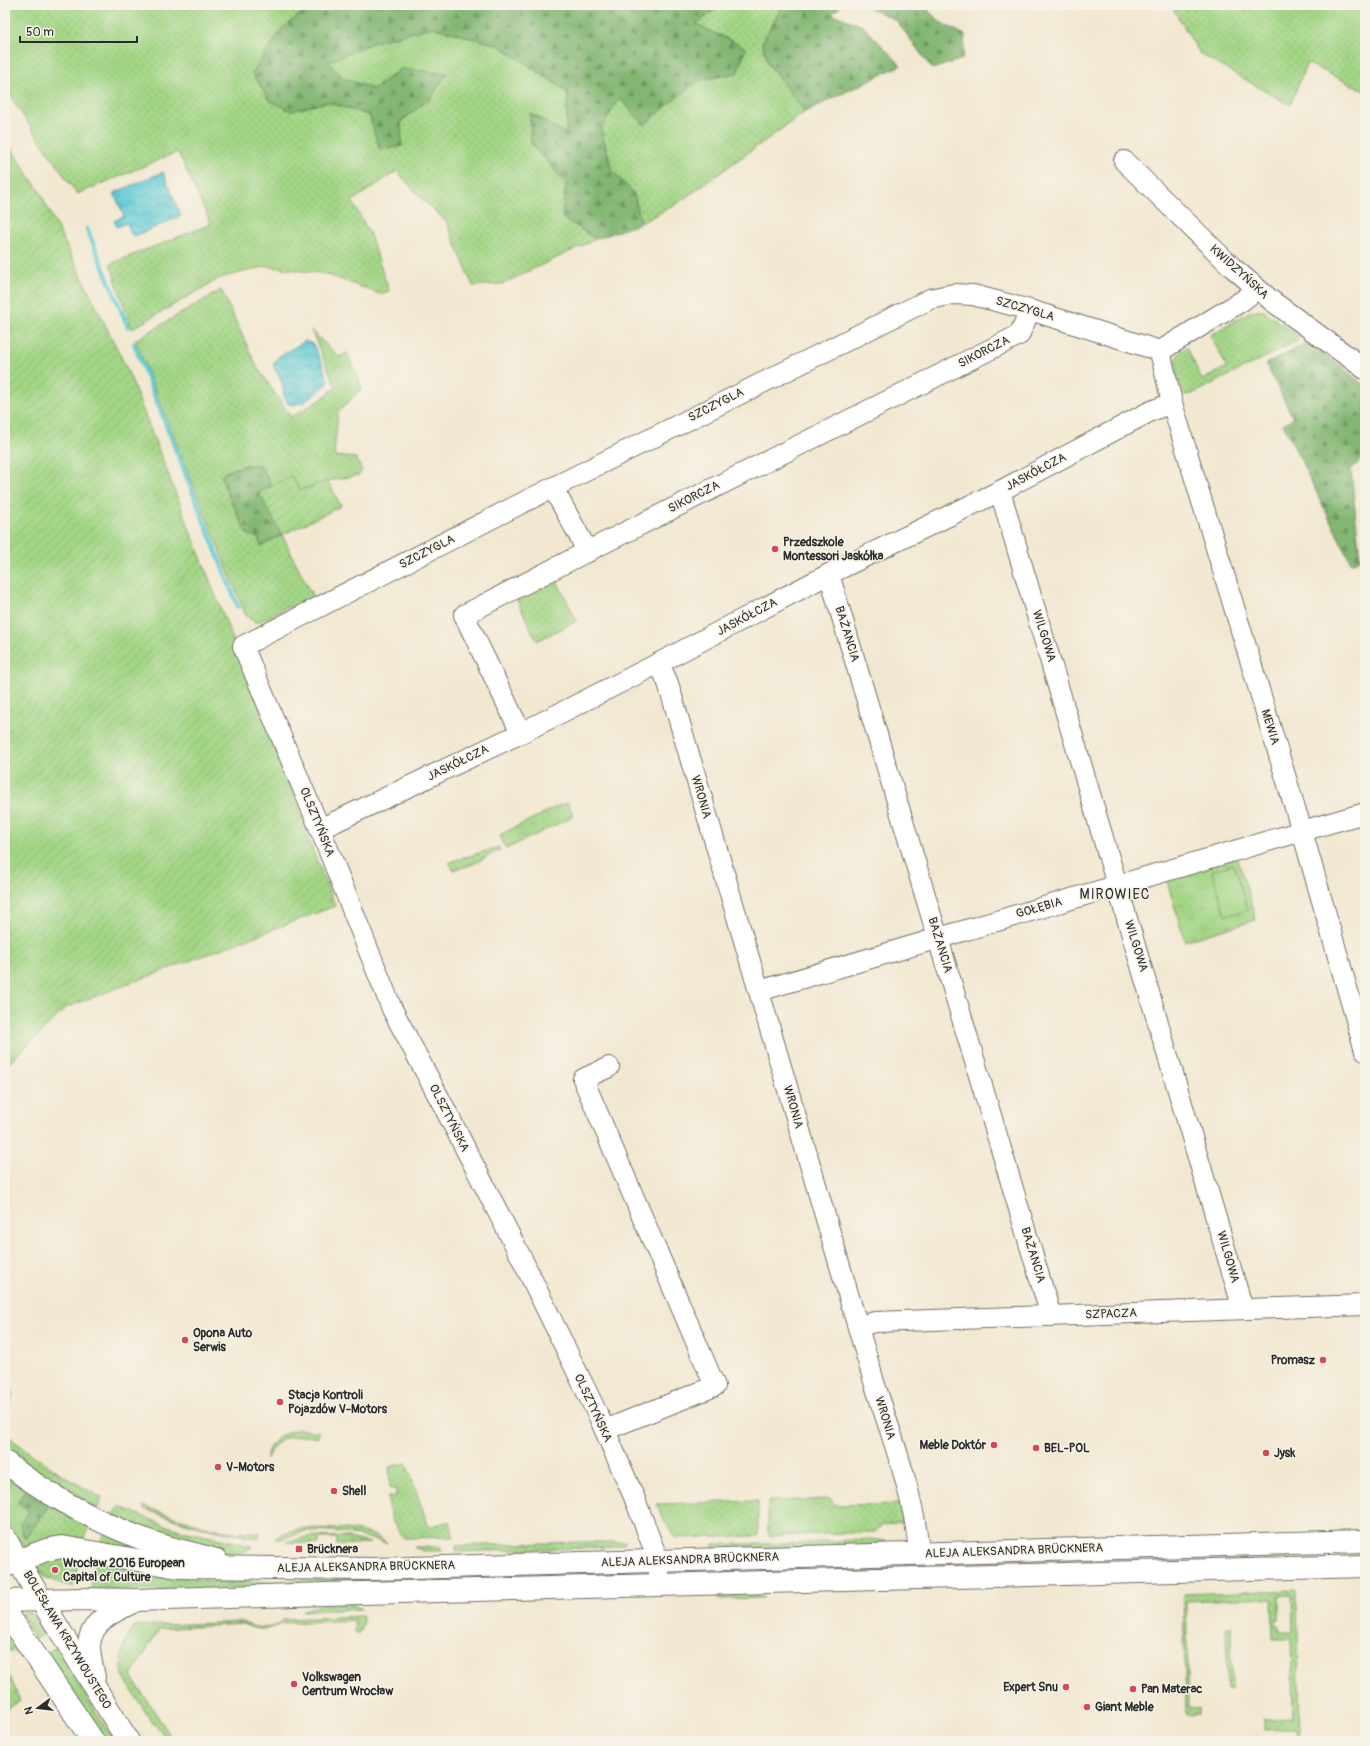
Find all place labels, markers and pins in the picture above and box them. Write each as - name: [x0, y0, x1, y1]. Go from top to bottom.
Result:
- place label: Przedszkole Montessori Jaskółka: [783, 535, 884, 564]
- marker: Przedszkole Montessori Jaskółka: [770, 544, 780, 554]
- place label: Opona Auto Serwis: [193, 1326, 253, 1355]
- marker: Opona Auto Serwis: [180, 1335, 190, 1345]
- place label: Promasz: [1271, 1353, 1316, 1368]
- marker: Promasz: [1318, 1355, 1328, 1365]
- place label: Stacja Kontroli Pojazdów V-Motors: [288, 1388, 388, 1417]
- marker: Stacja Kontroli Pojazdów V-Motors: [275, 1397, 285, 1407]
- place label: Meble Doktór: [920, 1438, 987, 1453]
- marker: Meble Doktór: [989, 1440, 999, 1450]
- place label: BEL-POL: [1044, 1441, 1090, 1456]
- marker: BEL-POL: [1031, 1443, 1041, 1453]
- place label: Jysk: [1274, 1446, 1296, 1461]
- marker: Jysk: [1261, 1448, 1271, 1458]
- place label: V-Motors: [226, 1460, 275, 1475]
- marker: V-Motors: [213, 1462, 223, 1472]
- place label: Shell: [342, 1484, 366, 1499]
- marker: Shell: [329, 1486, 339, 1496]
- place label: Brücknera: [307, 1542, 358, 1557]
- marker: Brücknera: [294, 1544, 304, 1554]
- place label: Wrocław 2016 European Capital of Culture: [63, 1556, 185, 1585]
- marker: Wrocław 2016 European Capital of Culture: [50, 1565, 60, 1575]
- place label: Volkswagen Centrum Wrocław: [302, 1670, 394, 1699]
- marker: Volkswagen Centrum Wrocław: [289, 1679, 299, 1689]
- place label: Expert Snu: [1003, 1680, 1058, 1695]
- marker: Expert Snu: [1061, 1682, 1071, 1692]
- place label: Pan Materac: [1141, 1682, 1202, 1697]
- marker: Pan Materac: [1128, 1684, 1138, 1694]
- place label: Giant Meble: [1095, 1700, 1155, 1715]
- marker: Giant Meble: [1082, 1702, 1092, 1712]

